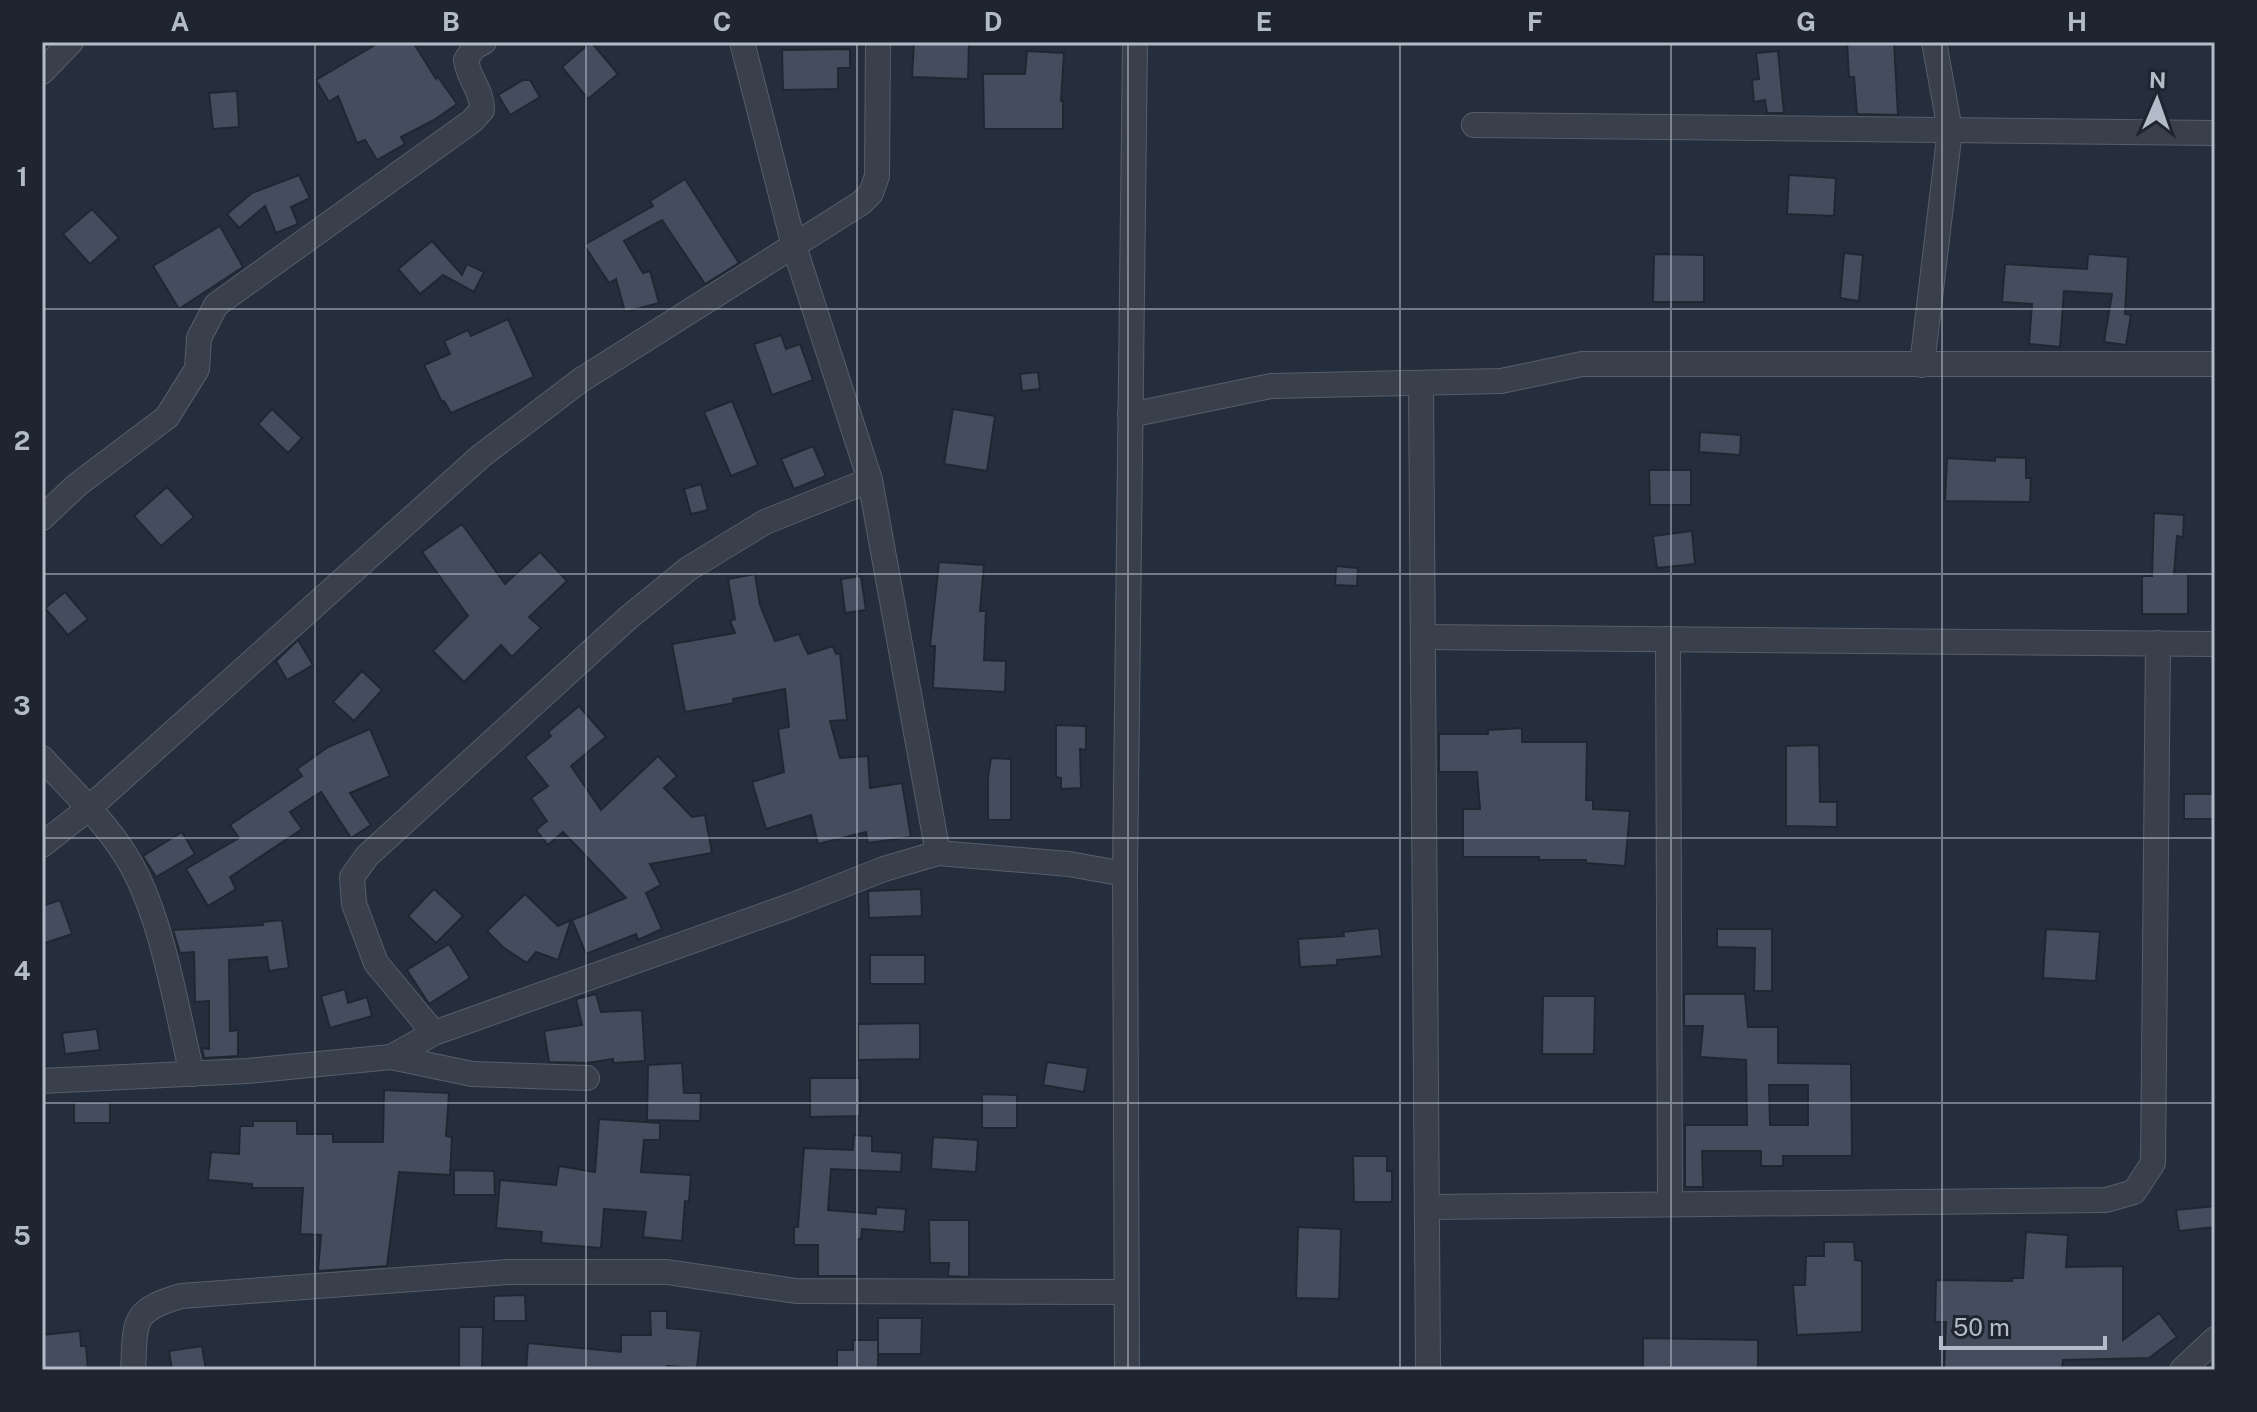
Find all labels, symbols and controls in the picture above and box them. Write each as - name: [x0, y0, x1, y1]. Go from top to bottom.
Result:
- text: A: [171, 6, 190, 37]
- text: B: [442, 6, 460, 37]
- text: C: [713, 6, 731, 37]
- text: D: [984, 6, 1002, 37]
- text: E: [1256, 6, 1272, 37]
- text: F: [1527, 6, 1543, 37]
- text: G: [1796, 6, 1816, 37]
- text: H: [2067, 6, 2087, 37]
- north arrow: [2117, 60, 2197, 140]
- text: N: [2149, 67, 2167, 93]
- text: 1: [16, 161, 28, 192]
- text: 2: [14, 425, 30, 456]
- text: 3: [13, 690, 31, 721]
- text: 4: [13, 955, 31, 986]
- text: 5: [13, 1220, 31, 1251]
- scale bar: [1941, 1300, 2105, 1350]
- text: 50 m: [1953, 1313, 2010, 1341]

